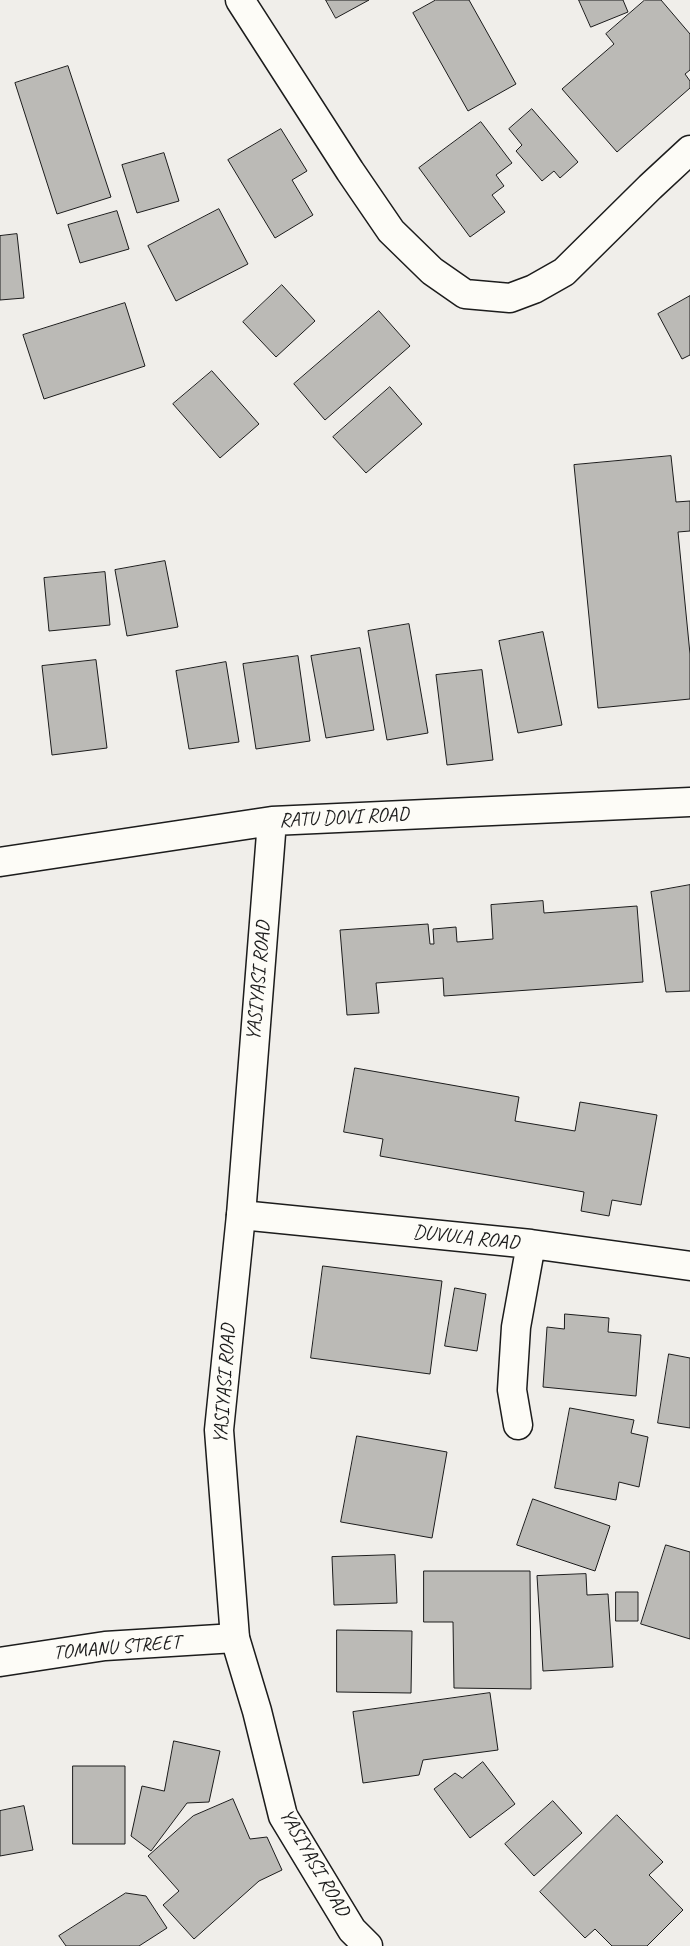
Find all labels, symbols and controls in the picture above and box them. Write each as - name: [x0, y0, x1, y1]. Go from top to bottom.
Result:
- street label: RATU DOVI ROAD: [279, 803, 409, 833]
- street label: YASIYASI ROAD: [242, 920, 276, 1042]
- street label: DUVULA ROAD: [412, 1220, 520, 1256]
- street label: YASIYASI ROAD: [209, 1323, 241, 1445]
- street label: TOMANU STREET: [52, 1630, 182, 1666]
- street label: YASIYASI ROAD: [274, 1805, 354, 1921]

